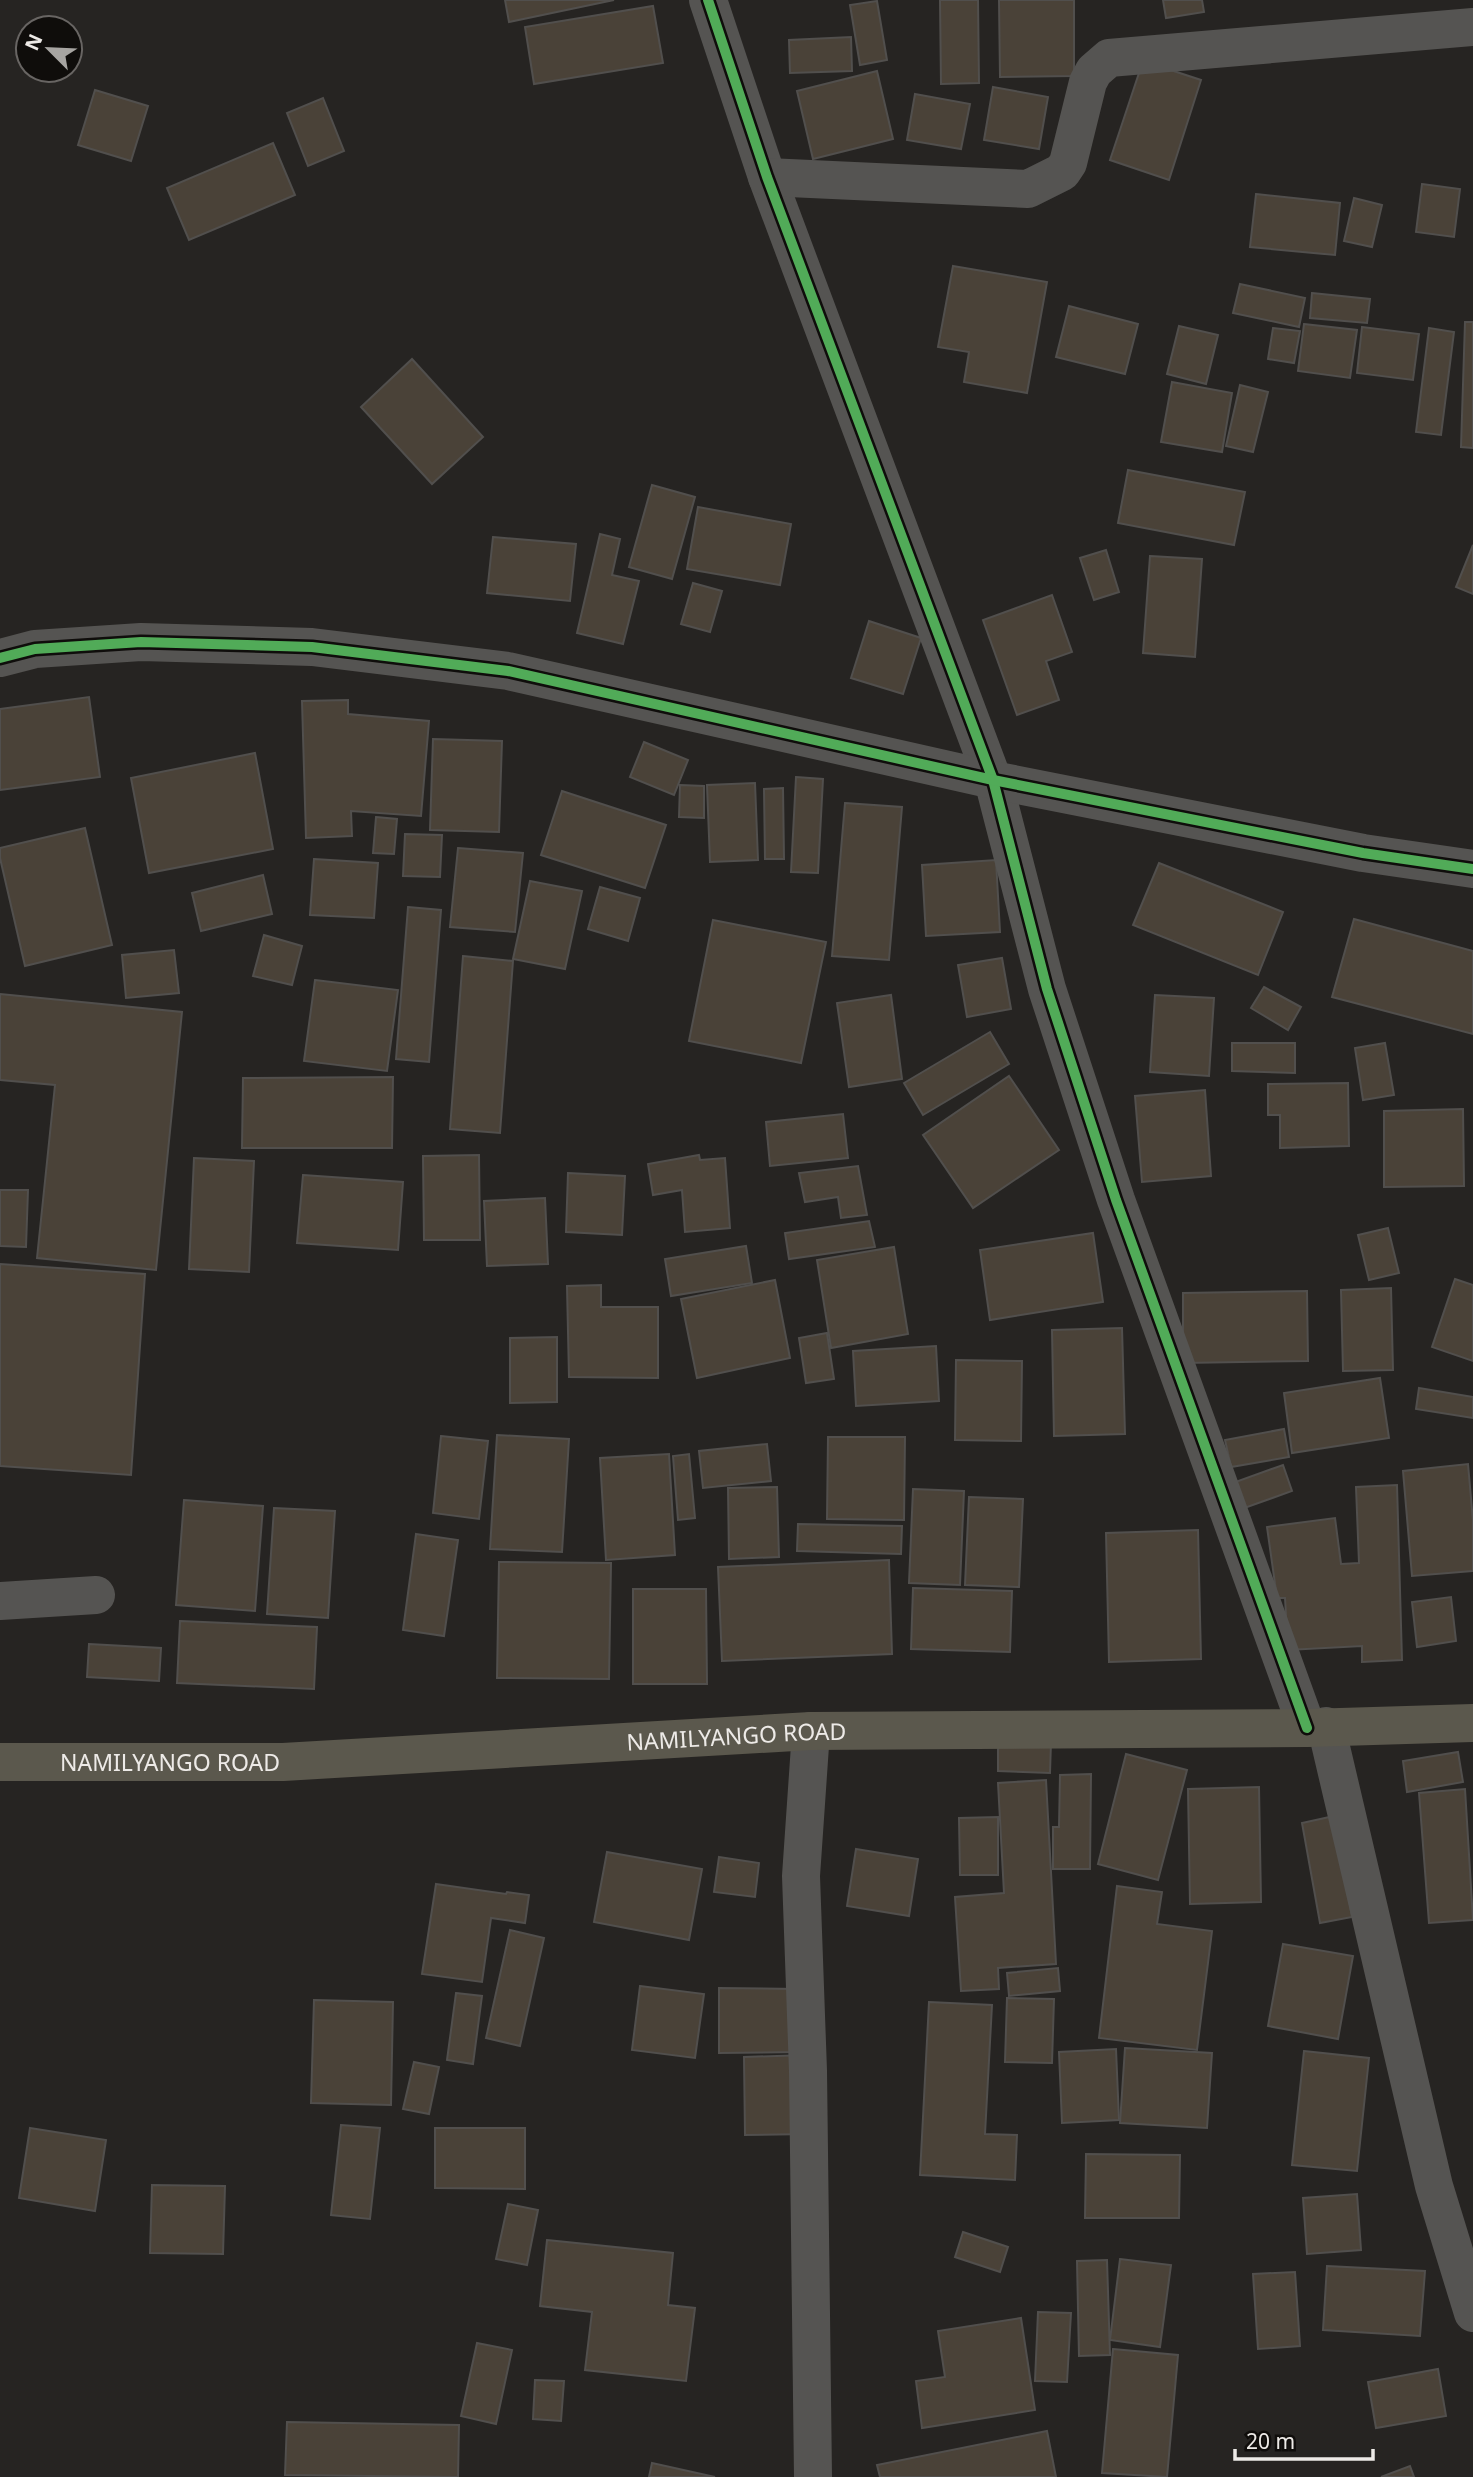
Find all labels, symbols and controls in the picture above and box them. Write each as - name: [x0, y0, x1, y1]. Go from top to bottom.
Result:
- north arrow: [14, 14, 84, 84]
- text: N: [18, 30, 48, 54]
- street label: NAMILYANGO ROAD: [625, 1715, 846, 1758]
- street label: NAMILYANGO ROAD: [60, 1746, 280, 1778]
- scale bar: [1235, 2418, 1373, 2462]
- text: 20 m: [1246, 2427, 1295, 2455]

